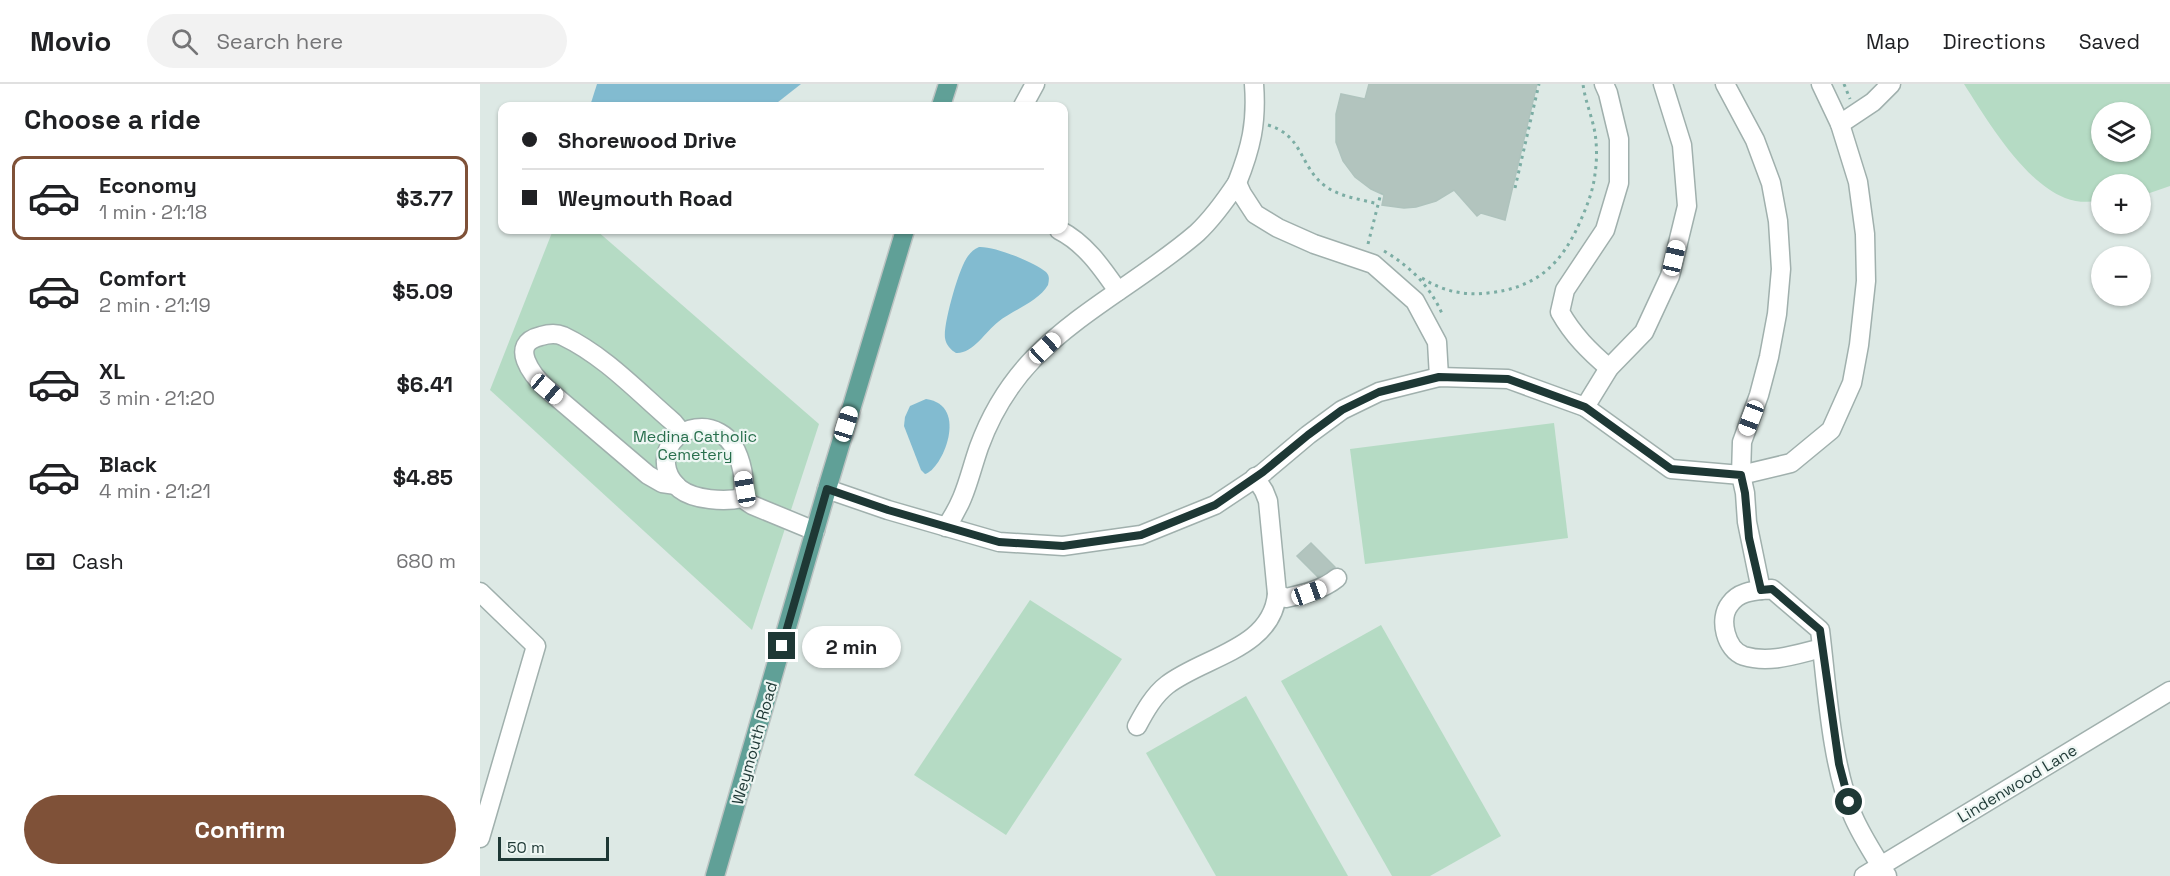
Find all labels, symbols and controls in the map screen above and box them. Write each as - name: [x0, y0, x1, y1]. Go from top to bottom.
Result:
- search box: [147, 14, 567, 68]
- text: Movio: [30, 23, 111, 59]
- icon: search: [168, 25, 201, 58]
- text: Search here: [216, 27, 343, 55]
- text: Map: [1866, 28, 1910, 55]
- text: Directions: [1943, 28, 2046, 55]
- text: Saved: [2079, 28, 2140, 55]
- text: Choose a ride: [24, 102, 201, 137]
- map controls: [2091, 102, 2151, 306]
- button: layers: [2091, 102, 2151, 162]
- text: Shorewood Drive: [558, 126, 737, 154]
- icon: car: [27, 171, 81, 225]
- text: Economy: [99, 171, 197, 199]
- button: +: [2091, 174, 2151, 234]
- text: $3.77: [396, 184, 453, 212]
- text: Weymouth Road: [558, 184, 733, 212]
- text: 1 min · 21:18: [99, 199, 207, 225]
- car: [1661, 238, 1687, 278]
- button: −: [2091, 246, 2151, 306]
- icon: car: [27, 264, 81, 318]
- text: Comfort: [99, 264, 187, 292]
- text: $5.09: [392, 277, 453, 305]
- text: 2 min · 21:19: [99, 292, 211, 318]
- car: [1026, 329, 1064, 367]
- icon: car: [27, 357, 81, 411]
- text: XL: [99, 357, 125, 385]
- text: $6.41: [396, 370, 453, 398]
- car: [527, 371, 567, 407]
- text: 3 min · 21:20: [99, 385, 215, 411]
- car: [1736, 398, 1766, 438]
- car: [832, 404, 860, 444]
- park label: Medina Catholic Cemetery: [633, 426, 757, 465]
- icon: car: [27, 450, 81, 504]
- text: Black: [99, 450, 157, 478]
- text: $4.85: [393, 463, 453, 491]
- car: [733, 470, 757, 508]
- text: 4 min · 21:21: [99, 478, 211, 504]
- icon: cash: [24, 545, 57, 578]
- text: Cash: [72, 547, 124, 575]
- text: 680 m: [396, 548, 456, 574]
- car: [1289, 578, 1329, 608]
- callout: 2 min: [803, 625, 902, 667]
- route end: [768, 632, 795, 659]
- text: 2 min: [826, 634, 877, 660]
- street label: Weymouth Road: [727, 679, 782, 807]
- street label: Lindenwood Lane: [1954, 739, 2081, 827]
- route start: [1835, 788, 1862, 815]
- button: Confirm: [24, 795, 456, 864]
- scale bar: [498, 834, 609, 862]
- text: 50 m: [507, 837, 545, 858]

